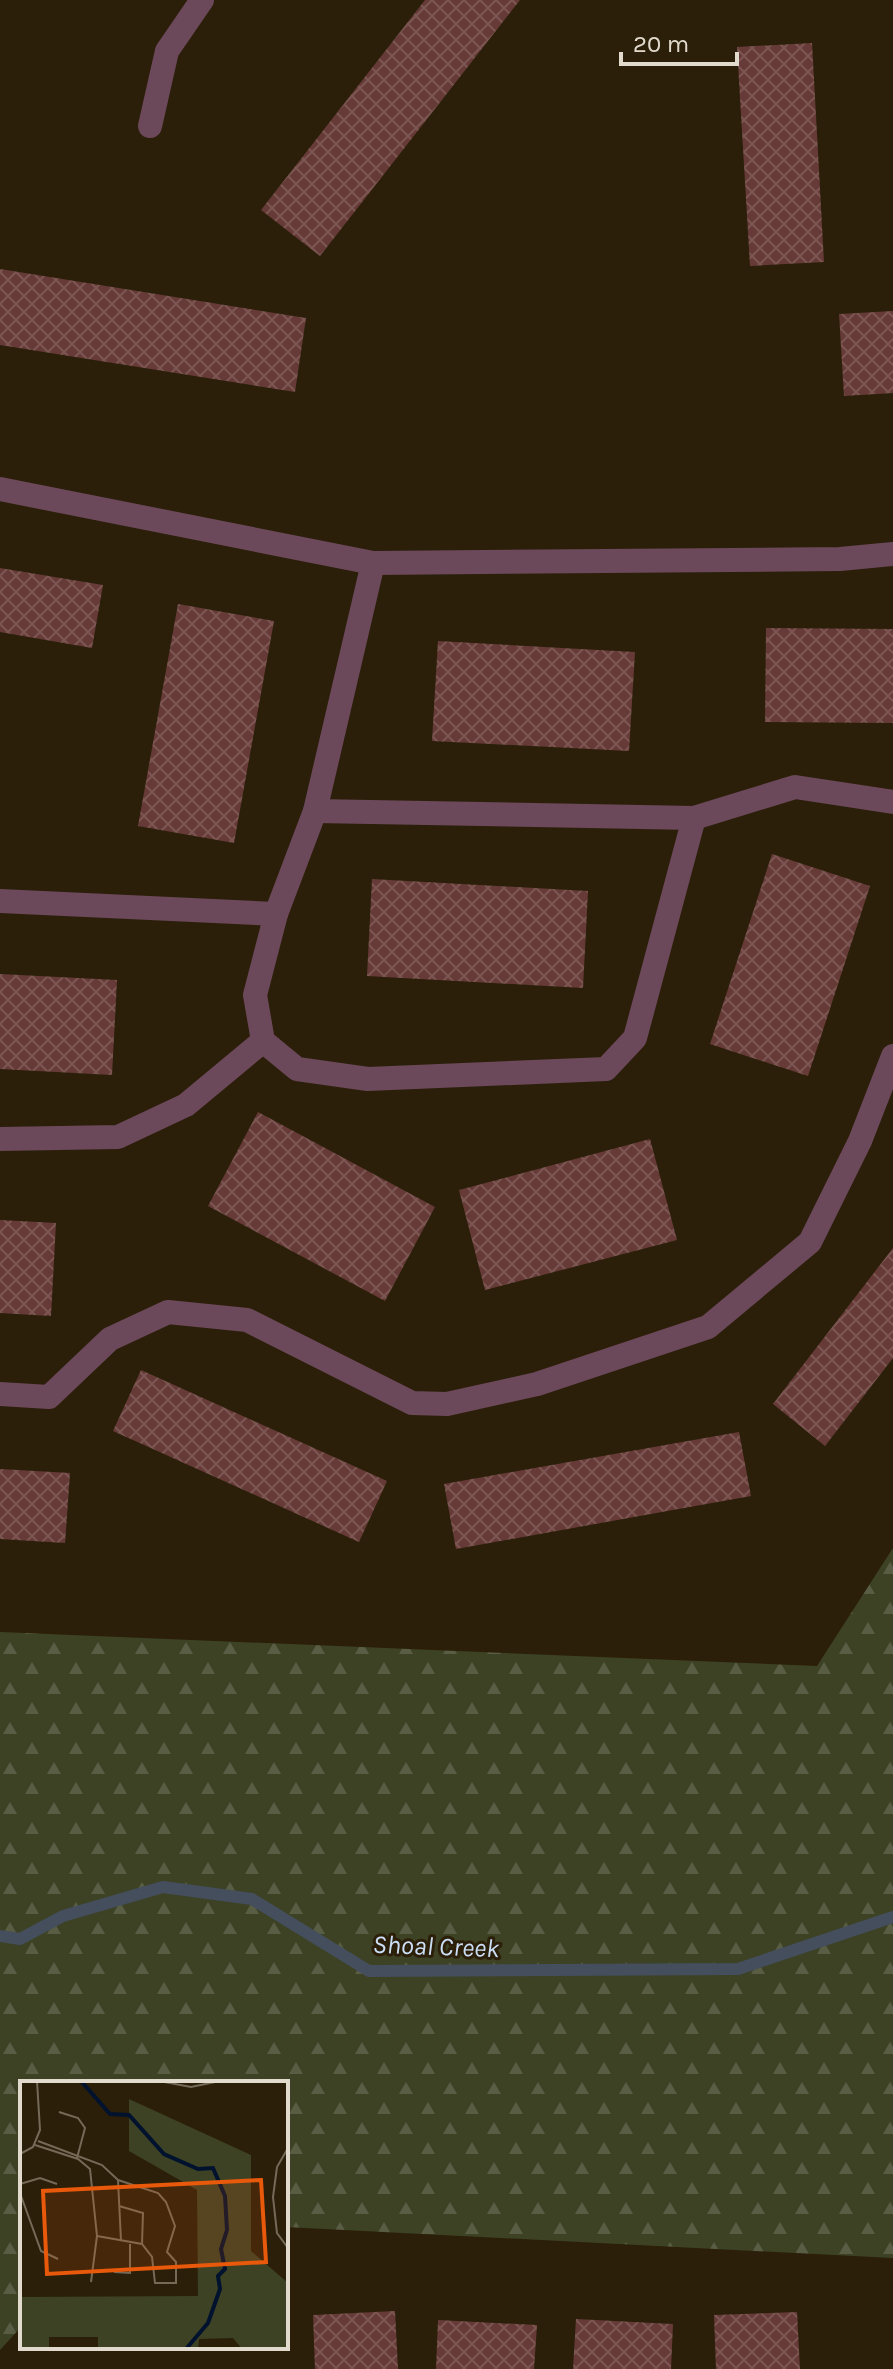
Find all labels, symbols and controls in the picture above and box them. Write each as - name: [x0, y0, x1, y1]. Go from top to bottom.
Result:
- scale bar: [621, 16, 737, 66]
- text: 20 m: [633, 30, 689, 58]
- water label: Shoal Creek: [372, 1929, 501, 1964]
- inset map: [20, 2081, 288, 2349]

